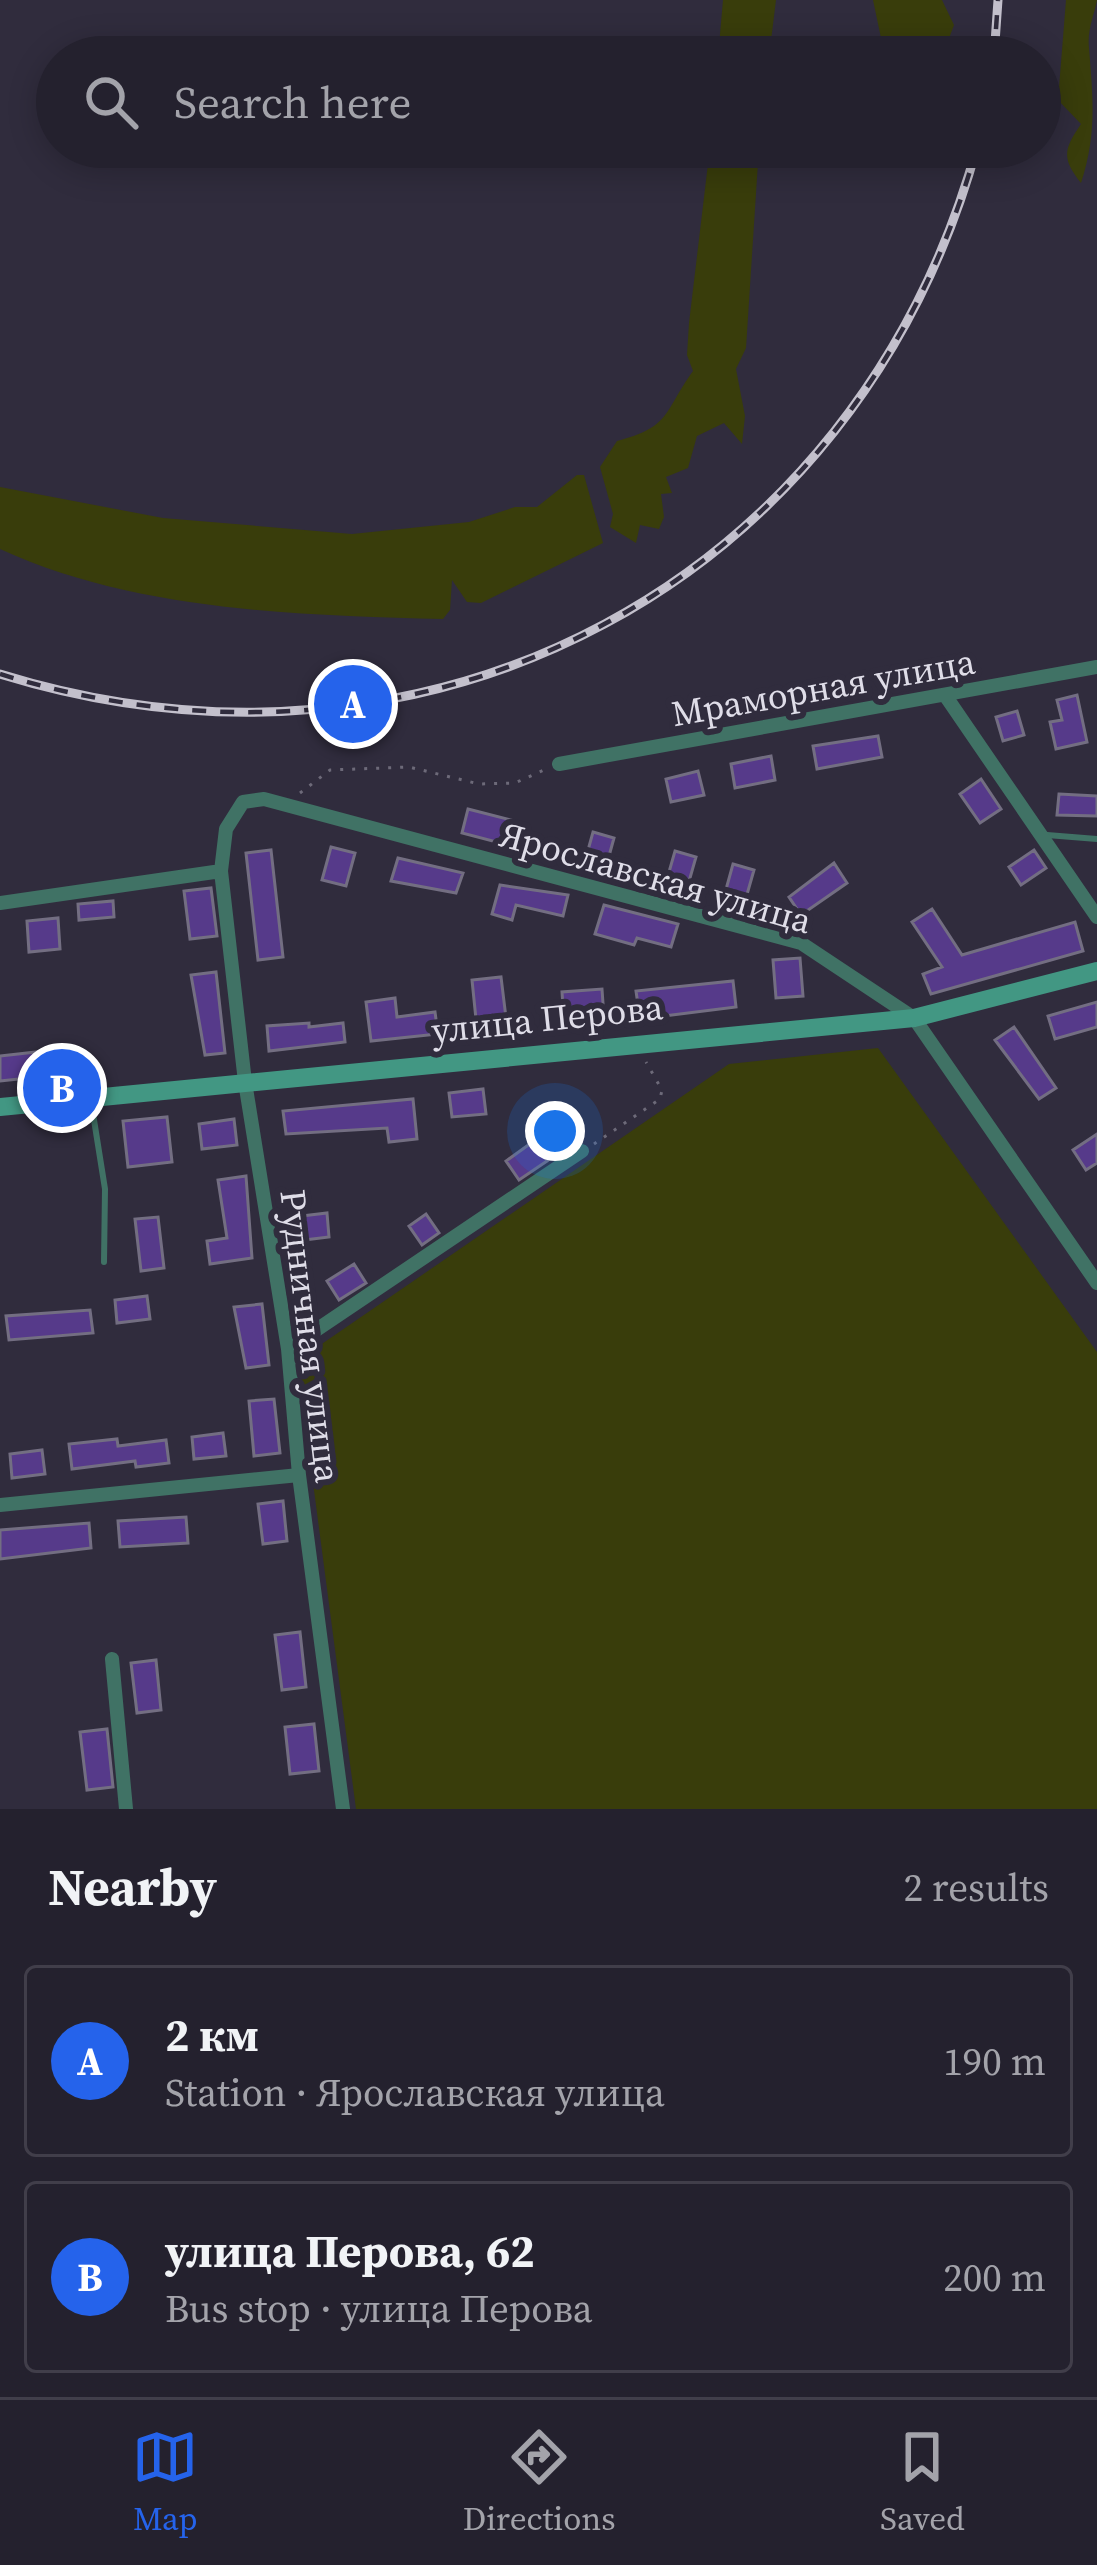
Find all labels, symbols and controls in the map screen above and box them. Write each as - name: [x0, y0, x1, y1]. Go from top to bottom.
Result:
- search box: [36, 36, 1061, 168]
- icon: search: [78, 69, 144, 135]
- text: Search here: [174, 71, 411, 133]
- street label: Мраморная улица: [668, 637, 979, 738]
- pin: A: [314, 659, 392, 749]
- street label: Ярославская улица: [495, 810, 818, 946]
- street label: улица Перова: [429, 982, 666, 1055]
- pin: B: [23, 1043, 101, 1133]
- your location: [525, 1101, 585, 1161]
- street label: Рудничная улица: [268, 1187, 353, 1486]
- text: Nearby: [48, 1852, 217, 1922]
- text: 2 results: [904, 1861, 1049, 1914]
- text: 2 км: [165, 2004, 259, 2066]
- text: A: [77, 2035, 103, 2088]
- text: 190 m: [943, 2035, 1046, 2088]
- text: Station · Ярославская улица: [165, 2066, 665, 2119]
- text: улица Перова, 62: [165, 2220, 535, 2282]
- text: B: [77, 2251, 103, 2304]
- text: 200 m: [943, 2251, 1046, 2304]
- text: Bus stop · улица Перова: [165, 2282, 593, 2335]
- tab: Map: [132, 2424, 198, 2541]
- tab: Directions: [463, 2424, 616, 2541]
- tab: Saved: [880, 2424, 965, 2541]

